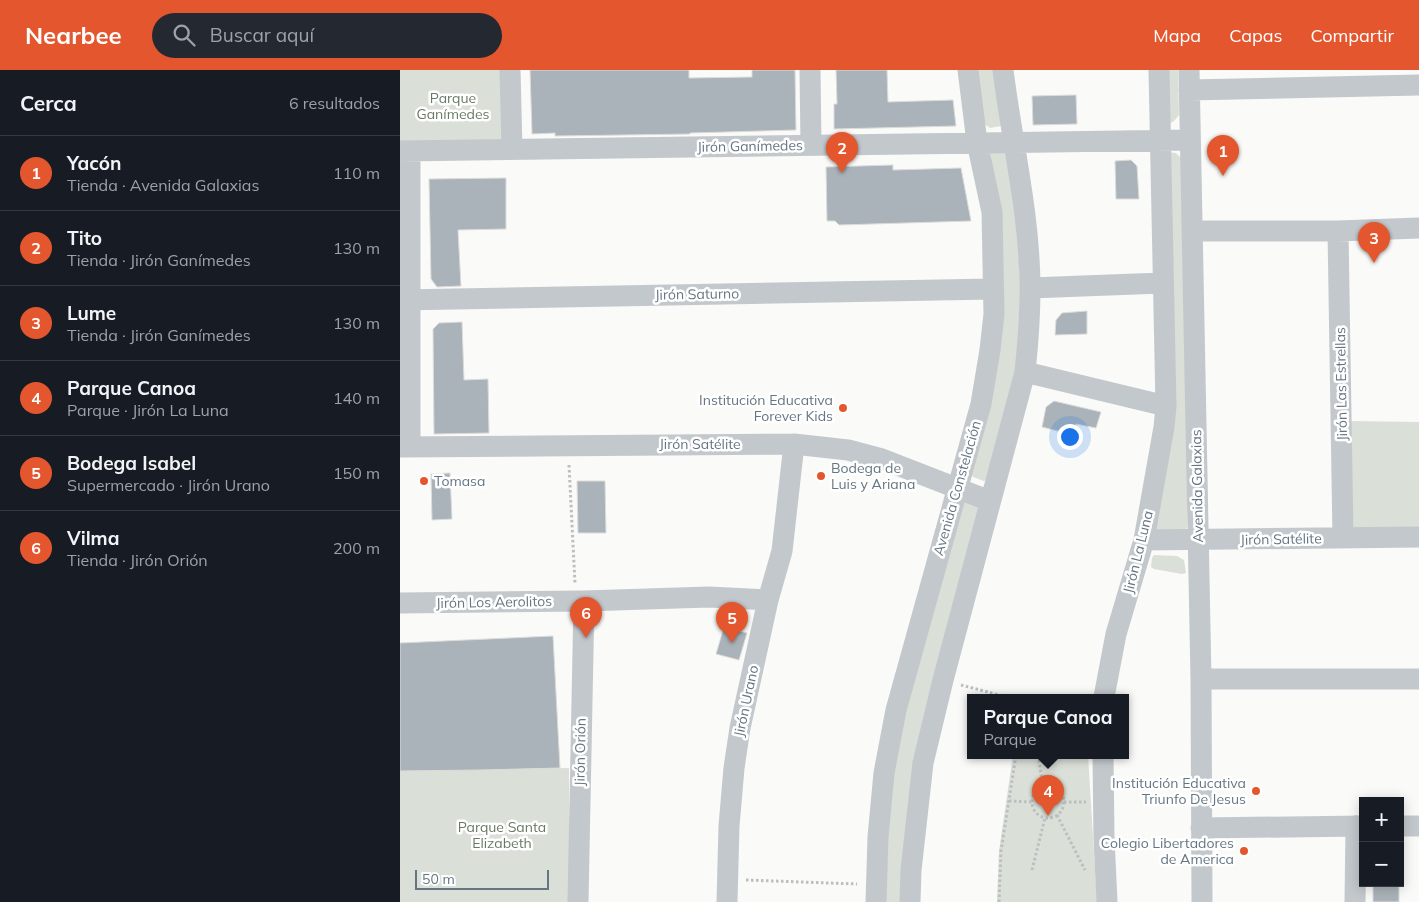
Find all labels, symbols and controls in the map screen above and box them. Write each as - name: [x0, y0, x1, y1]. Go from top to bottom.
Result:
- search box: [152, 13, 502, 58]
- text: Nearbee: [25, 20, 122, 50]
- icon: search: [170, 21, 198, 49]
- text: Buscar aquí: [210, 23, 314, 47]
- text: Mapa: [1153, 24, 1201, 47]
- text: Capas: [1229, 24, 1283, 47]
- text: Compartir: [1311, 24, 1394, 47]
- park label: Parque Ganímedes: [416, 89, 490, 123]
- text: Cerca: [20, 90, 77, 116]
- text: 6 resultados: [289, 93, 380, 113]
- pin: 2: [826, 132, 858, 173]
- pin: 1: [1207, 135, 1239, 176]
- street label: Jirón Ganímedes: [697, 136, 803, 156]
- text: Yacón: [67, 151, 121, 175]
- text: 1: [31, 163, 41, 183]
- text: 110 m: [333, 163, 380, 183]
- text: Tienda · Avenida Galaxias: [67, 175, 259, 195]
- pin: 3: [1358, 222, 1390, 263]
- text: Tito: [67, 226, 102, 250]
- text: 2: [31, 238, 41, 258]
- text: 130 m: [333, 238, 380, 258]
- text: Tienda · Jirón Ganímedes: [67, 250, 251, 270]
- street label: Jirón Saturno: [655, 284, 739, 304]
- text: Lume: [67, 301, 116, 325]
- text: 3: [31, 313, 41, 333]
- text: 130 m: [333, 313, 380, 333]
- text: Tienda · Jirón Ganímedes: [67, 325, 251, 345]
- street label: Jirón Las Estrellas: [1331, 327, 1351, 441]
- text: Parque Canoa: [67, 376, 196, 400]
- text: 4: [31, 388, 41, 408]
- text: 140 m: [333, 388, 380, 408]
- place label: Institución Educativa Forever Kids: [699, 391, 833, 425]
- text: Parque · Jirón La Luna: [67, 400, 229, 420]
- marker: Institución Educativa Forever Kids: [837, 402, 849, 414]
- street label: Avenida Constelación: [929, 418, 985, 558]
- your location: [1057, 424, 1083, 450]
- street label: Avenida Galaxias: [1187, 429, 1207, 543]
- street label: Jirón Satélite: [659, 435, 741, 453]
- text: Bodega Isabel: [67, 451, 196, 475]
- place label: Bodega de Luis y Ariana: [831, 459, 915, 493]
- text: 5: [31, 463, 41, 483]
- text: 150 m: [333, 463, 380, 483]
- marker: Bodega de Luis y Ariana: [815, 470, 827, 482]
- place label: Tomasa: [434, 472, 485, 490]
- text: Supermercado · Jirón Urano: [67, 475, 270, 495]
- marker: Tomasa: [418, 475, 430, 487]
- street label: Jirón La Luna: [1119, 509, 1157, 595]
- text: Vilma: [67, 526, 119, 550]
- street label: Jirón Satélite: [1240, 529, 1322, 549]
- text: 6: [31, 538, 41, 558]
- text: 200 m: [333, 538, 380, 558]
- text: Tienda · Jirón Orión: [67, 550, 208, 570]
- street label: Jirón Los Aerolitos: [436, 592, 552, 612]
- pin: 6: [570, 597, 602, 638]
- pin: 5: [716, 602, 748, 643]
- street label: Jirón Urano: [730, 664, 762, 738]
- popup: [967, 694, 1129, 759]
- text: Parque Canoa: [984, 705, 1112, 729]
- street label: Jirón Orión: [570, 718, 590, 786]
- text: Parque: [984, 729, 1036, 749]
- place label: Institución Educativa Triunfo De Jesus: [1112, 774, 1246, 808]
- pin: 4: [1032, 775, 1064, 816]
- marker: Institución Educativa Triunfo De Jesus: [1250, 785, 1262, 797]
- map controls: [1359, 797, 1404, 887]
- button: +: [1359, 797, 1404, 842]
- park label: Parque Santa Elizabeth: [458, 818, 546, 852]
- place label: Colegio Libertadores de America: [1101, 834, 1234, 868]
- button: −: [1359, 842, 1404, 887]
- marker: Colegio Libertadores de America: [1238, 845, 1250, 857]
- scale bar: [415, 867, 549, 890]
- text: 50 m: [422, 870, 455, 888]

